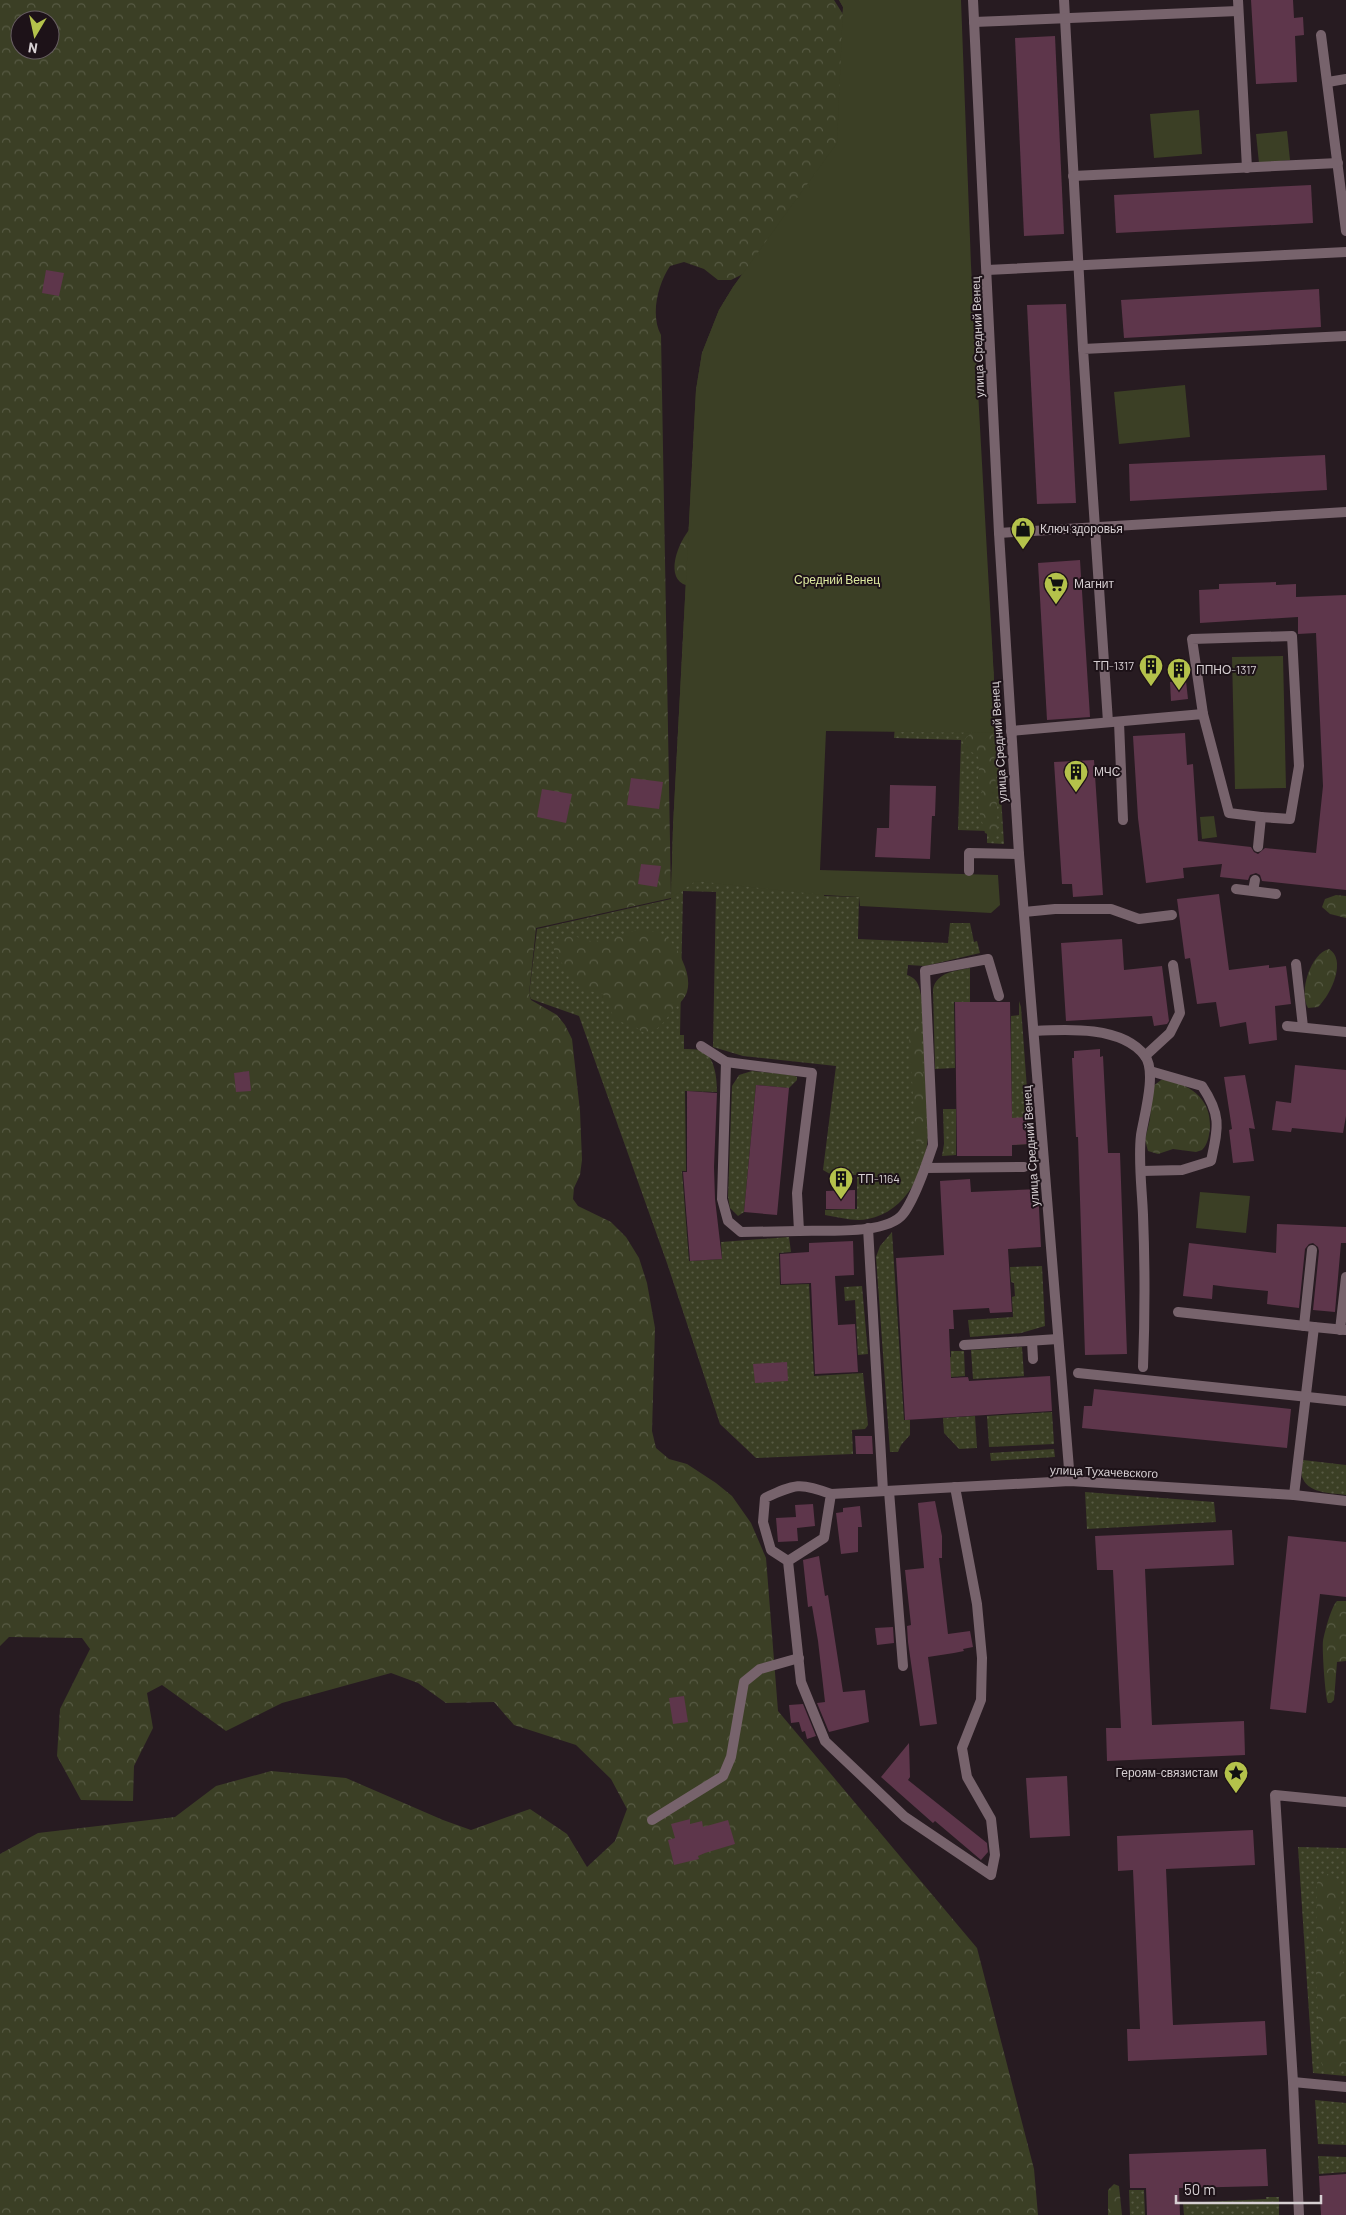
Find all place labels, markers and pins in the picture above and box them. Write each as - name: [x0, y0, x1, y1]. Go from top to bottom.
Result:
- shop icon: Ключ здоровья: [1010, 516, 1036, 550]
- place label: Ключ здоровья: [1040, 521, 1123, 536]
- supermarket icon: Магнит: [1043, 571, 1069, 605]
- place label: Магнит: [1074, 576, 1115, 590]
- building icon: ТП-1317: [1138, 653, 1164, 687]
- building icon: ППНО-1317: [1166, 657, 1192, 691]
- place label: ТП-1317: [1093, 658, 1134, 672]
- place label: ППНО-1317: [1196, 662, 1256, 676]
- building icon: МЧС: [1063, 759, 1089, 793]
- place label: МЧС: [1094, 764, 1121, 778]
- building icon: ТП-1164: [828, 1166, 854, 1200]
- place label: ТП-1164: [858, 1171, 900, 1185]
- place icon: Героям-связистам: [1223, 1760, 1249, 1794]
- place label: Героям-связистам: [1116, 1765, 1218, 1780]

